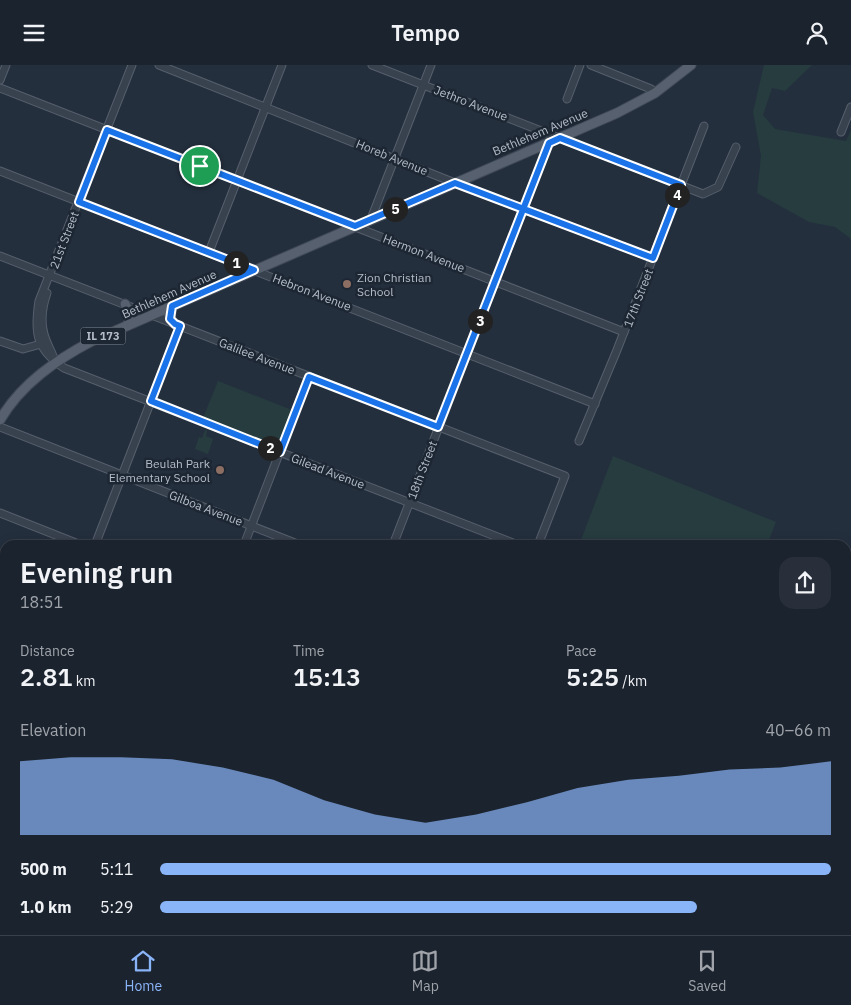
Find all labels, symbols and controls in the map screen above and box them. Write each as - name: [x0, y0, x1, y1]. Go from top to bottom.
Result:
- text: Tempo: [391, 18, 460, 47]
- icon: menu: [20, 19, 48, 47]
- icon: person: [803, 19, 831, 47]
- street label: Jethro Avenue: [432, 82, 510, 124]
- street label: Bethlehem Avenue: [490, 105, 590, 159]
- street label: Horeb Avenue: [354, 136, 430, 178]
- pin: [179, 145, 221, 187]
- icon: arrive: [186, 152, 214, 180]
- pin: 4: [664, 183, 690, 207]
- text: 4: [673, 186, 682, 204]
- pin: 5: [382, 197, 408, 221]
- text: 5: [391, 200, 400, 218]
- street label: 21st Street: [46, 209, 82, 271]
- street label: Hermon Avenue: [381, 231, 467, 276]
- pin: 1: [224, 251, 248, 275]
- text: 1: [232, 254, 241, 272]
- street label: Bethlehem Avenue: [119, 266, 219, 322]
- street label: 17th Street: [620, 267, 656, 329]
- street label: Hebron Avenue: [271, 270, 354, 314]
- place label: Zion Christian School: [357, 270, 431, 299]
- marker: Zion Christian School: [341, 278, 353, 290]
- pin: 3: [468, 309, 492, 333]
- text: 3: [476, 312, 485, 330]
- road number: IL 173: [80, 327, 126, 345]
- street label: Galilee Avenue: [217, 335, 298, 378]
- pin: 2: [258, 435, 282, 461]
- text: 2: [266, 439, 275, 457]
- street label: 18th Street: [404, 439, 440, 501]
- street label: Gilead Avenue: [289, 450, 367, 492]
- place label: Beulah Park Elementary School: [109, 456, 211, 485]
- marker: Beulah Park Elementary School: [214, 464, 226, 476]
- street label: Gilboa Avenue: [167, 487, 245, 529]
- text: Evening run: [20, 554, 173, 591]
- button: share: [779, 557, 831, 609]
- text: 18:51: [20, 592, 63, 612]
- text: Distance: [20, 642, 75, 660]
- text: Time: [293, 642, 324, 660]
- text: Pace: [566, 642, 596, 660]
- text: 2.81: [20, 660, 72, 693]
- text: 15:13: [293, 660, 361, 693]
- text: 5:25: [566, 660, 619, 693]
- text: km: [72, 672, 95, 690]
- text: /km: [619, 672, 647, 690]
- text: Elevation: [20, 720, 86, 740]
- text: 40–66 m: [765, 720, 831, 740]
- text: 500 m: [20, 859, 67, 879]
- text: 5:11: [100, 859, 133, 879]
- text: 1.0 km: [20, 897, 71, 917]
- text: 5:29: [100, 897, 133, 917]
- tab: Home: [125, 947, 162, 995]
- tab: Map: [411, 947, 439, 995]
- tab: Saved: [688, 947, 726, 995]

